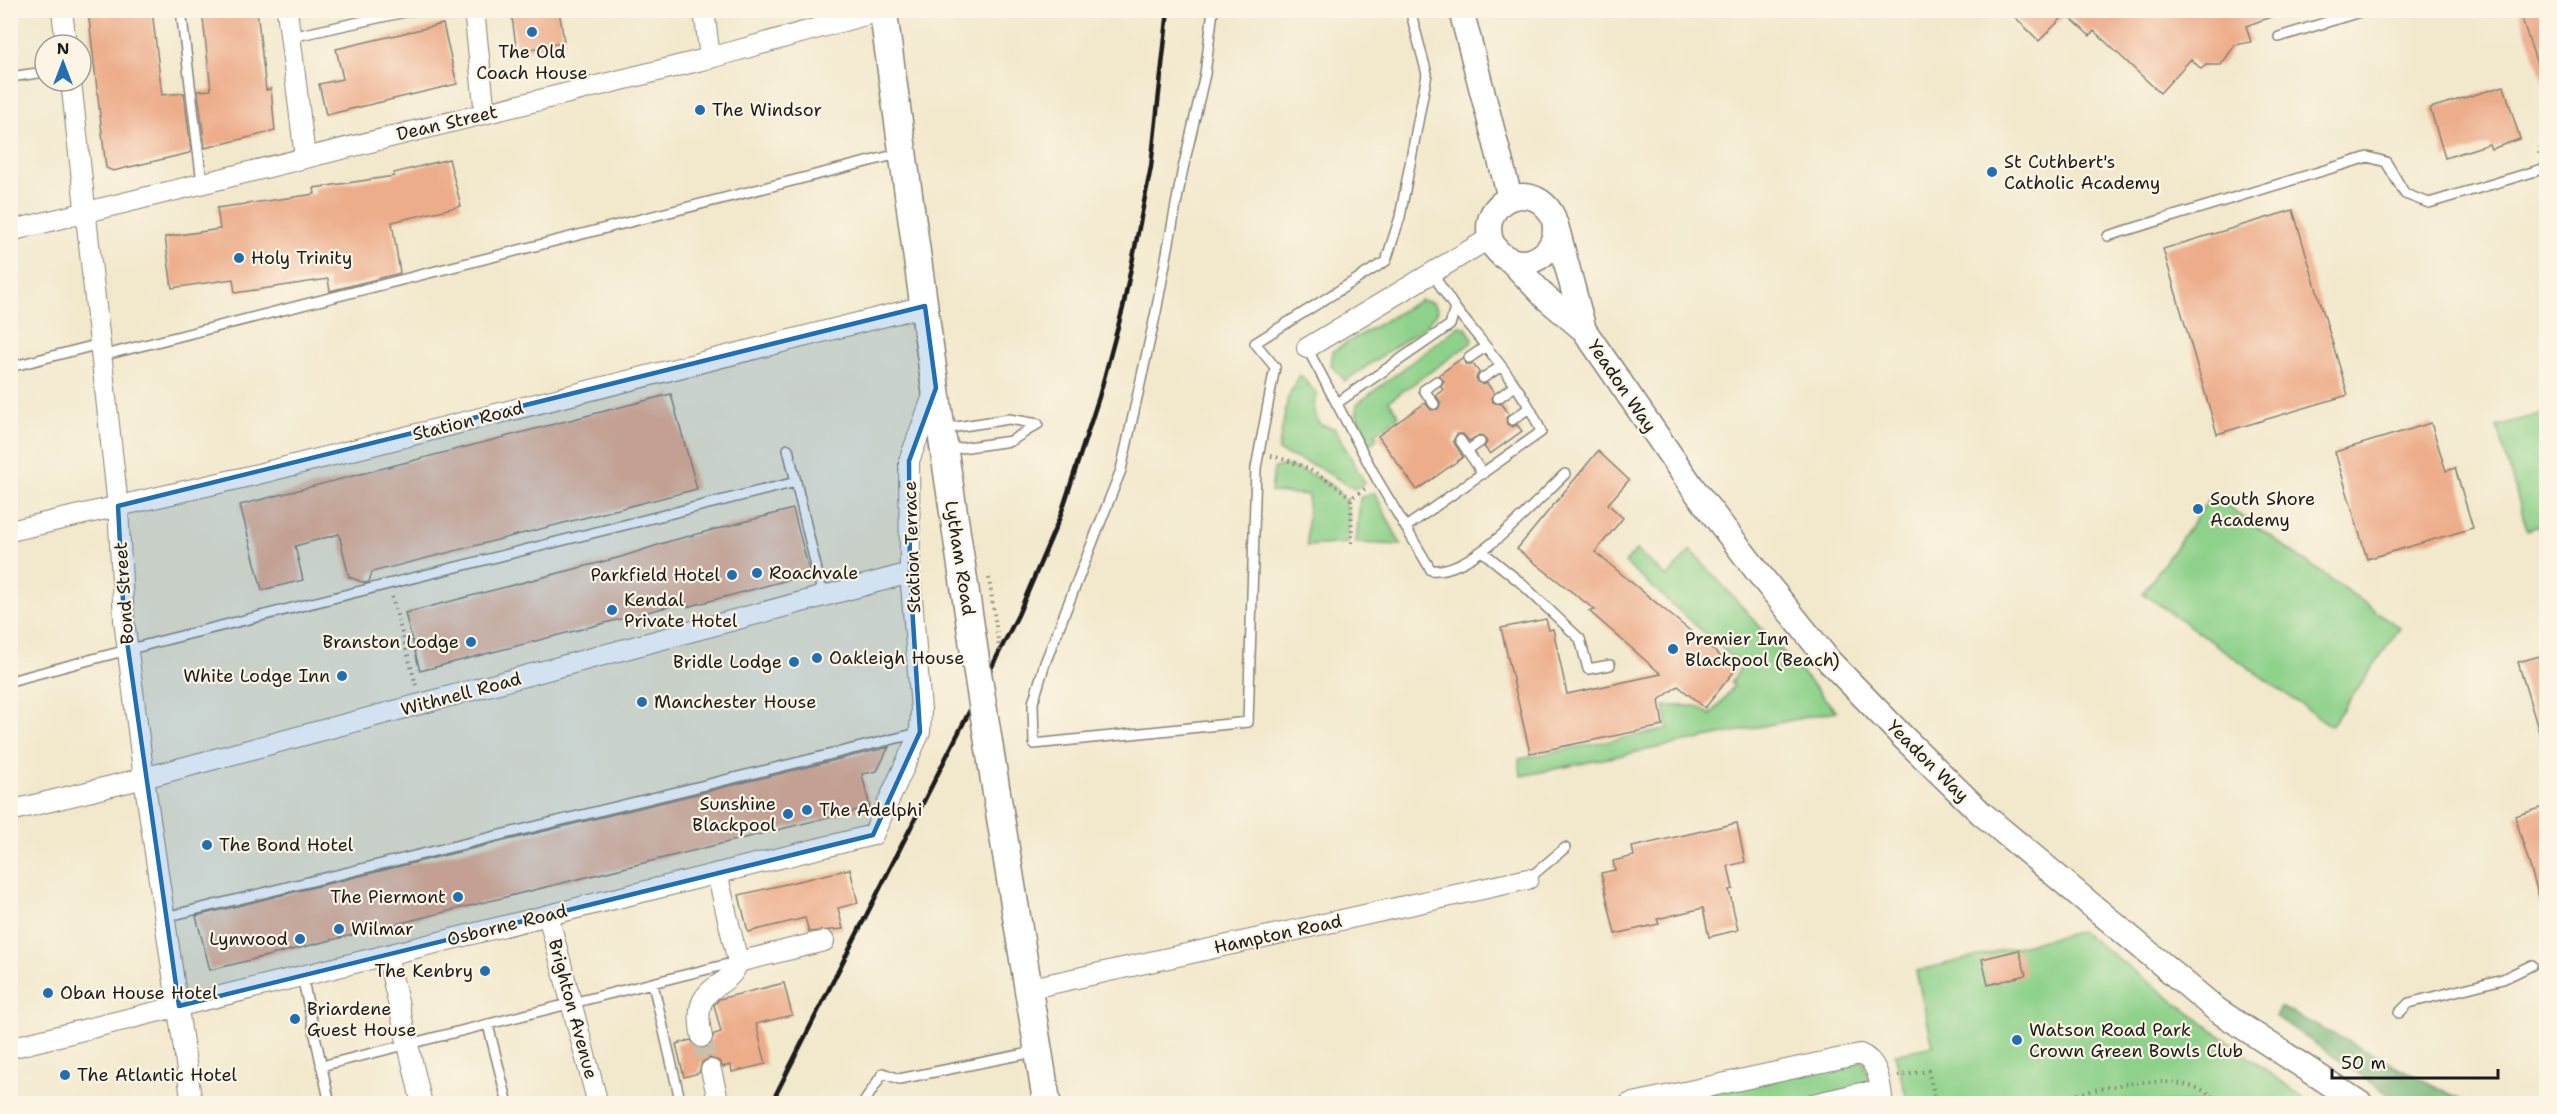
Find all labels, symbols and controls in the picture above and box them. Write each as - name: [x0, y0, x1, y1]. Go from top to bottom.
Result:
- marker: The Old Coach House: [525, 25, 539, 39]
- north arrow: [33, 33, 93, 93]
- text: N: [57, 38, 69, 59]
- place label: The Old Coach House: [476, 40, 588, 85]
- place label: The Windsor: [712, 98, 822, 122]
- street label: Dean Street: [394, 100, 500, 146]
- marker: The Windsor: [693, 103, 707, 117]
- place label: St Cuthbert's Catholic Academy: [2004, 150, 2160, 195]
- marker: St Cuthbert's Catholic Academy: [1985, 165, 1999, 179]
- place label: Holy Trinity: [251, 246, 352, 270]
- marker: Holy Trinity: [232, 251, 246, 265]
- street label: Yeadon Way: [1582, 335, 1662, 437]
- street label: Station Road: [410, 396, 526, 446]
- street label: Station Terrace: [898, 480, 926, 614]
- place label: South Shore Academy: [2210, 487, 2315, 532]
- street label: Lytham Road: [939, 499, 981, 617]
- marker: South Shore Academy: [2191, 502, 2205, 516]
- street label: Bond Street: [108, 541, 140, 645]
- place label: Roachvale: [769, 561, 858, 585]
- place label: Parkfield Hotel: [591, 563, 721, 587]
- marker: Roachvale: [750, 566, 764, 580]
- marker: Parkfield Hotel: [725, 568, 739, 582]
- place label: Kendal Private Hotel: [624, 588, 738, 633]
- marker: Kendal Private Hotel: [605, 603, 619, 617]
- place label: Premier Inn Blackpool (Beach): [1685, 627, 1840, 672]
- place label: Branston Lodge: [322, 630, 459, 654]
- marker: Branston Lodge: [464, 635, 478, 649]
- marker: Premier Inn Blackpool (Beach): [1666, 642, 1680, 656]
- place label: Oakleigh House: [829, 646, 964, 670]
- place label: Bridle Lodge: [673, 650, 782, 674]
- marker: Oakleigh House: [810, 651, 824, 665]
- marker: Bridle Lodge: [787, 655, 801, 669]
- place label: White Lodge Inn: [183, 664, 330, 688]
- street label: Withnell Road: [398, 666, 524, 722]
- marker: White Lodge Inn: [335, 669, 349, 683]
- place label: Manchester House: [654, 690, 816, 714]
- marker: Manchester House: [635, 695, 649, 709]
- street label: Yeadon Way: [1882, 715, 1974, 807]
- place label: Sunshine Blackpool: [692, 792, 777, 837]
- place label: The Adelphi: [819, 798, 923, 822]
- marker: The Adelphi: [800, 803, 814, 817]
- marker: Sunshine Blackpool: [781, 807, 795, 821]
- place label: The Bond Hotel: [219, 833, 354, 857]
- marker: The Bond Hotel: [200, 838, 214, 852]
- place label: The Piermont: [330, 885, 446, 909]
- marker: The Piermont: [451, 890, 465, 904]
- street label: Osborne Road: [444, 898, 570, 952]
- street label: Hampton Road: [1212, 909, 1344, 959]
- place label: Wilmar: [351, 917, 414, 941]
- marker: Wilmar: [332, 922, 346, 936]
- place label: Lynwood: [209, 927, 288, 951]
- marker: Lynwood: [293, 932, 307, 946]
- street label: Brighton Avenue: [543, 936, 603, 1082]
- place label: The Kenbry: [374, 959, 473, 983]
- marker: The Kenbry: [478, 964, 492, 978]
- place label: Oban House Hotel: [60, 981, 218, 1005]
- marker: Oban House Hotel: [41, 986, 55, 1000]
- place label: Briardene Guest House: [307, 997, 416, 1042]
- marker: Briardene Guest House: [288, 1012, 302, 1026]
- place label: Watson Road Park Crown Green Bowls Club: [2029, 1018, 2243, 1063]
- marker: Watson Road Park Crown Green Bowls Club: [2010, 1033, 2024, 1047]
- scale bar: [2332, 1042, 2498, 1080]
- text: 50 m: [2341, 1051, 2386, 1075]
- place label: The Atlantic Hotel: [77, 1063, 238, 1087]
- marker: The Atlantic Hotel: [58, 1068, 72, 1082]

